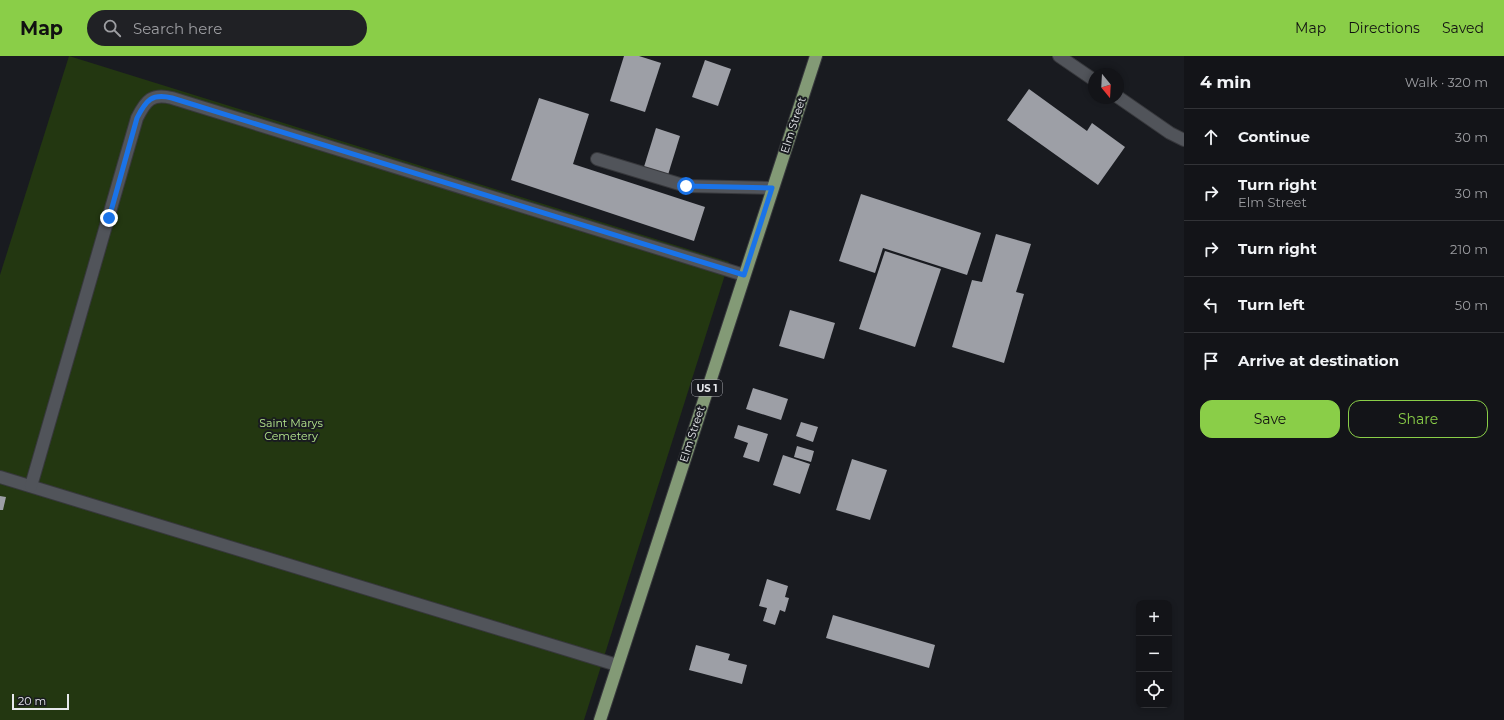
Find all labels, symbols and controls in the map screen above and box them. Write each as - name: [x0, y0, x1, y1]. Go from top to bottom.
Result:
- search box: [87, 10, 367, 46]
- text: Map: [20, 17, 63, 40]
- icon: search: [101, 17, 123, 39]
- text: Search here: [133, 19, 222, 38]
- text: Map: [1295, 19, 1326, 37]
- text: Directions: [1348, 19, 1420, 37]
- text: Saved: [1442, 19, 1484, 37]
- north arrow: [1088, 68, 1124, 104]
- text: 4 min: [1200, 72, 1251, 92]
- text: Walk · 320 m: [1405, 74, 1488, 90]
- street label: Elm Street: [777, 95, 809, 155]
- icon: ahead: [1200, 126, 1222, 148]
- text: Continue: [1238, 127, 1310, 146]
- text: 30 m: [1455, 129, 1488, 145]
- text: Turn right: [1238, 175, 1317, 194]
- route start: [677, 177, 695, 195]
- icon: right: [1200, 182, 1222, 204]
- text: 30 m: [1455, 185, 1488, 201]
- text: Elm Street: [1238, 194, 1307, 210]
- route end: [100, 209, 118, 227]
- icon: right: [1200, 238, 1222, 260]
- text: Turn right: [1238, 239, 1317, 258]
- text: 210 m: [1450, 241, 1488, 257]
- icon: left: [1200, 294, 1222, 316]
- text: Turn left: [1238, 295, 1305, 314]
- text: 50 m: [1455, 297, 1488, 313]
- icon: arrive: [1200, 350, 1222, 372]
- text: Arrive at destination: [1238, 351, 1399, 370]
- road number: US 1: [692, 380, 722, 396]
- button: Save: [1200, 400, 1340, 438]
- button: Share: [1348, 400, 1488, 438]
- street label: Elm Street: [676, 404, 708, 464]
- park label: Saint Marys Cemetery: [259, 416, 323, 443]
- map controls: [1136, 600, 1172, 708]
- button: +: [1136, 600, 1172, 636]
- button: −: [1136, 636, 1172, 672]
- button: locate: [1136, 672, 1172, 708]
- scale bar: [12, 692, 69, 711]
- text: 20 m: [18, 694, 46, 708]

